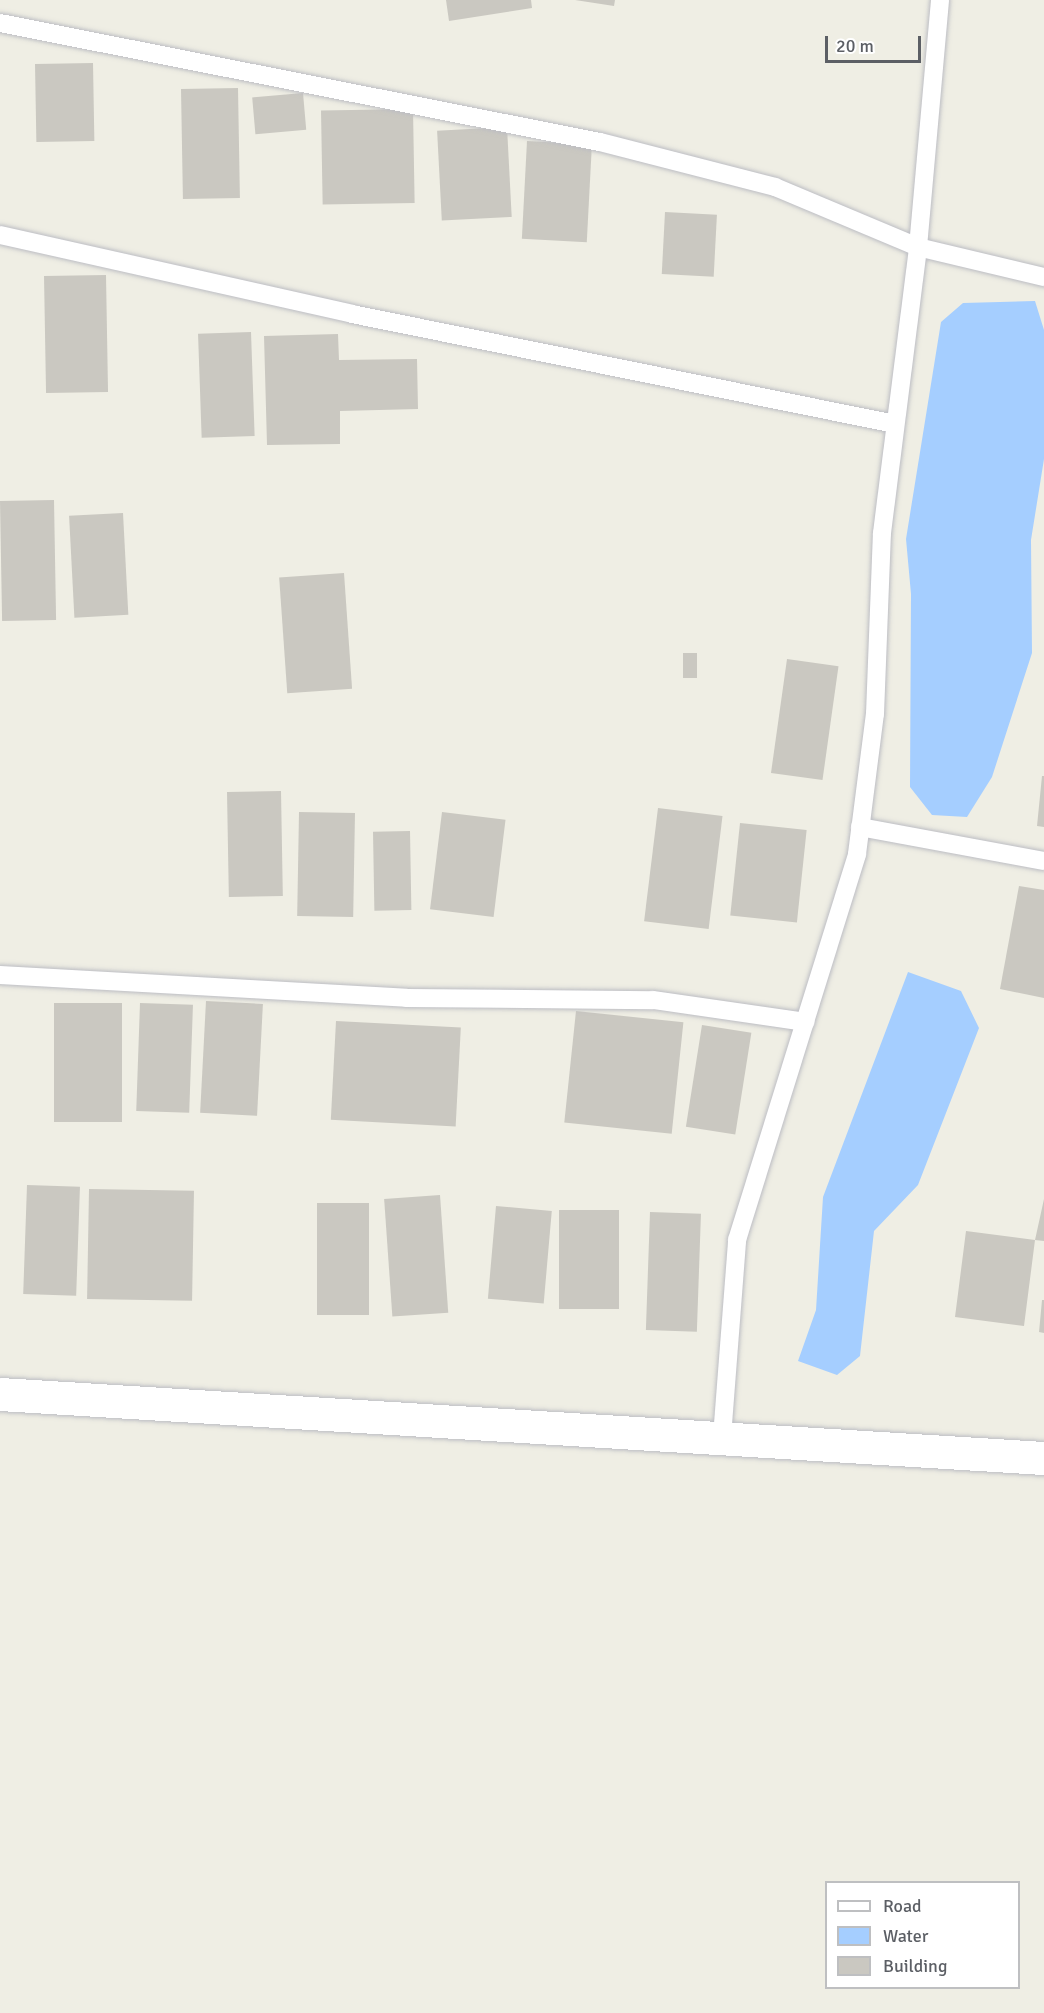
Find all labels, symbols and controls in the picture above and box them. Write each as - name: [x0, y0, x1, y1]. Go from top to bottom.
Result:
- scale bar: [828, 24, 924, 62]
- text: 20 m: [836, 35, 874, 57]
- legend: [825, 1881, 1020, 1989]
- text: Road: [883, 1895, 922, 1917]
- text: Water: [883, 1925, 928, 1947]
- text: Building: [883, 1955, 947, 1977]

